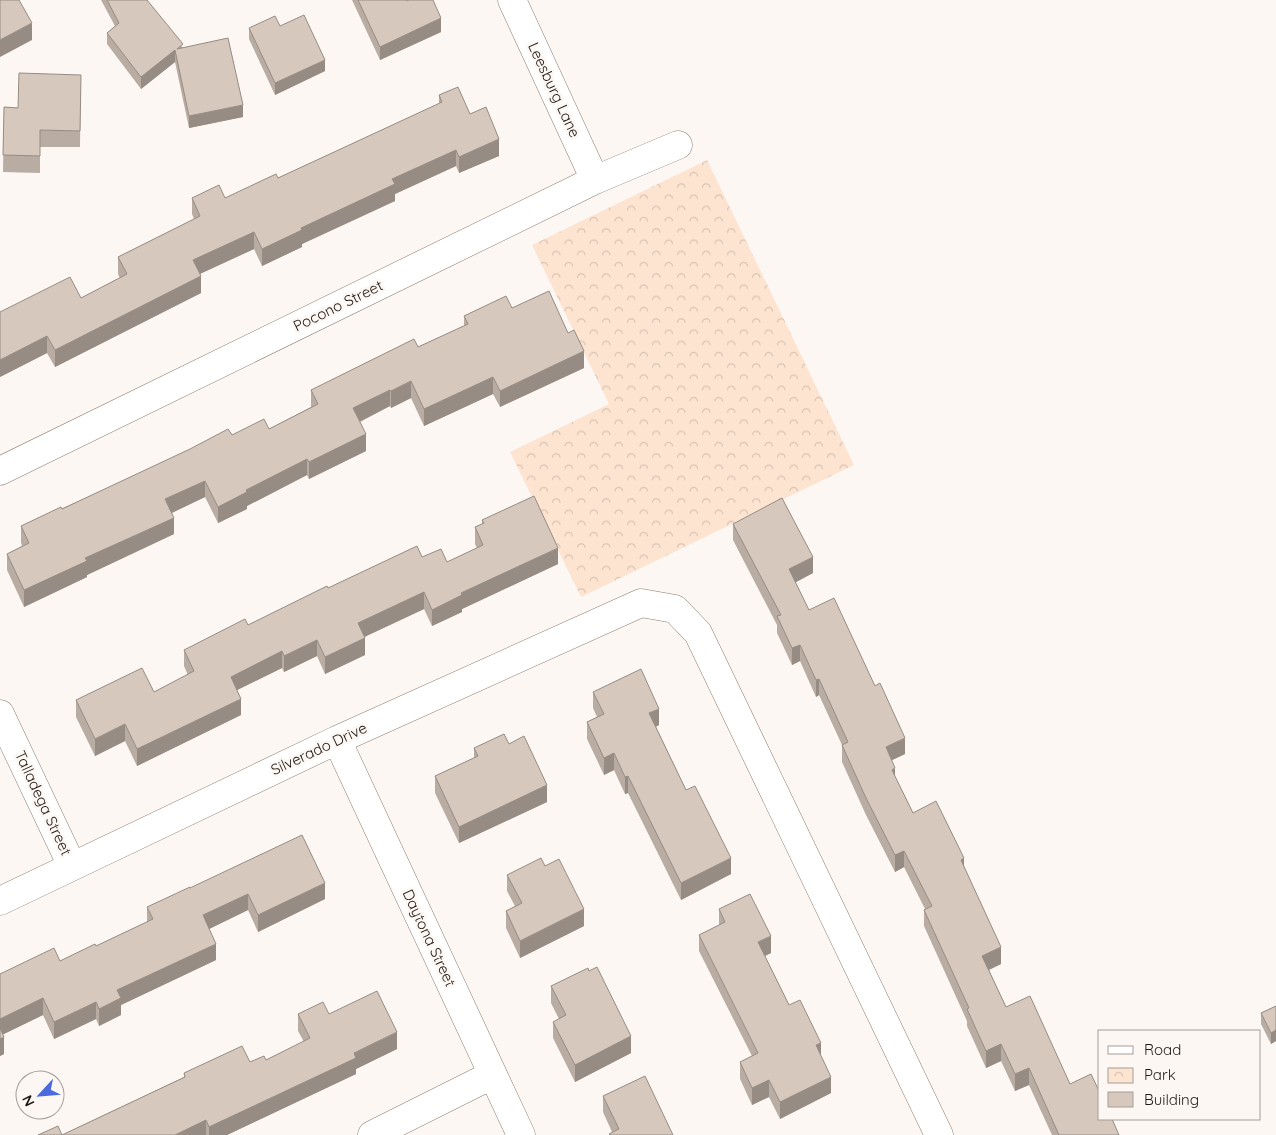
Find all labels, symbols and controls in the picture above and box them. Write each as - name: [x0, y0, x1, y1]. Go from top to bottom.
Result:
- street label: Leesburg Lane: [524, 39, 585, 140]
- street label: Pocono Street: [290, 276, 386, 335]
- street label: Silverado Drive: [268, 718, 370, 779]
- street label: Talladega Street: [11, 747, 76, 858]
- street label: Daytona Street: [399, 886, 460, 990]
- legend: [1098, 1030, 1261, 1120]
- text: Road: [1144, 1040, 1181, 1059]
- text: Park: [1144, 1065, 1176, 1084]
- north arrow: [15, 1070, 65, 1120]
- text: Building: [1144, 1090, 1199, 1109]
- text: N: [18, 1092, 39, 1109]

